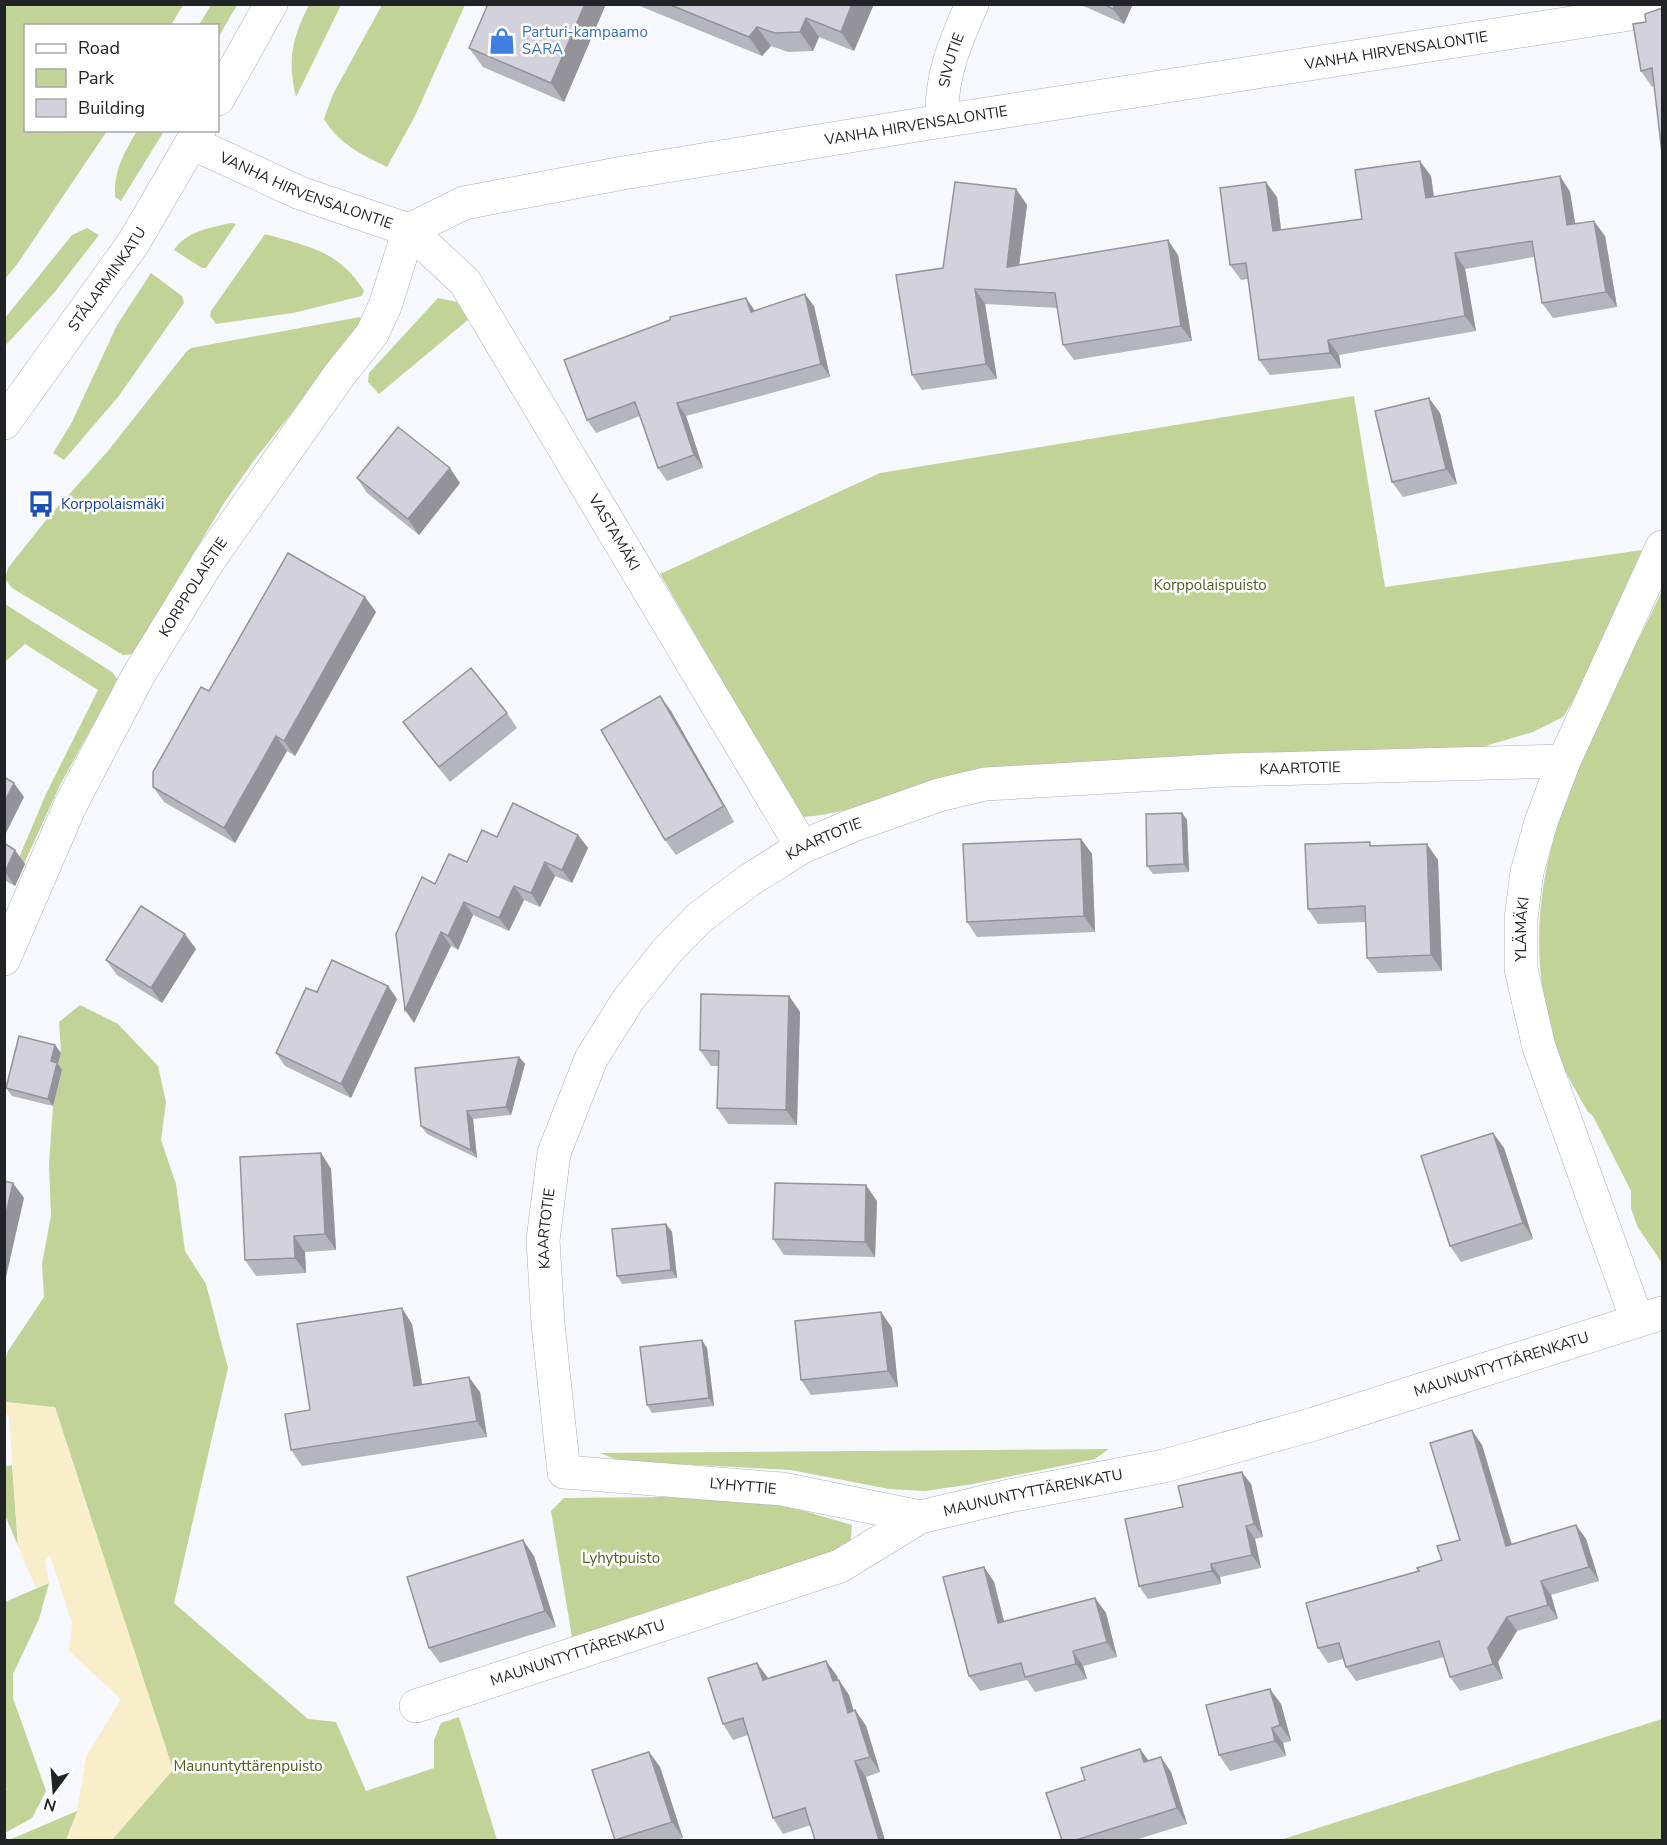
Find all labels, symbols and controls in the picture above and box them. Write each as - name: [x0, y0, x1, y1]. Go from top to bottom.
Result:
- place label: Parturi-kampaamo SARA: [522, 22, 648, 59]
- legend: [24, 24, 219, 132]
- shop icon: Parturi-kampaamo SARA: [487, 26, 517, 56]
- street label: VANHA HIRVENSALONTIE: [1302, 26, 1489, 75]
- street label: SIVUTIE: [934, 30, 969, 89]
- text: Road: [78, 36, 120, 60]
- text: Park: [78, 66, 115, 90]
- text: Building: [78, 96, 145, 120]
- street label: VANHA HIRVENSALONTIE: [822, 101, 1009, 150]
- street label: VANHA HIRVENSALONTIE: [215, 147, 396, 234]
- street label: STÅLARMINKATU: [63, 223, 151, 335]
- bus stop icon: Korppolaismäki: [26, 489, 56, 519]
- street label: VASTAMÄKI: [583, 490, 645, 574]
- place label: Korppolaismäki: [61, 494, 165, 514]
- street label: KORPPOLAISTIE: [154, 533, 232, 641]
- park label: Korppolaispuisto: [1153, 575, 1267, 595]
- street label: KAARTOTIE: [1259, 757, 1341, 779]
- street label: KAARTOTIE: [782, 813, 864, 865]
- street label: YLÄMÄKI: [1511, 896, 1534, 963]
- street label: KAARTOTIE: [533, 1187, 559, 1270]
- street label: MAUNUNTYTTÄRENKATU: [1411, 1327, 1591, 1402]
- street label: MAUNUNTYTTÄRENKATU: [941, 1464, 1124, 1521]
- street label: LYHYTTIE: [709, 1473, 777, 1499]
- park label: Lyhytpuisto: [582, 1548, 660, 1568]
- street label: MAUNUNTYTTÄRENKATU: [488, 1615, 667, 1691]
- park label: Maununtyttärenpuisto: [173, 1756, 323, 1776]
- north arrow: [24, 1761, 84, 1821]
- text: N: [41, 1792, 59, 1817]

